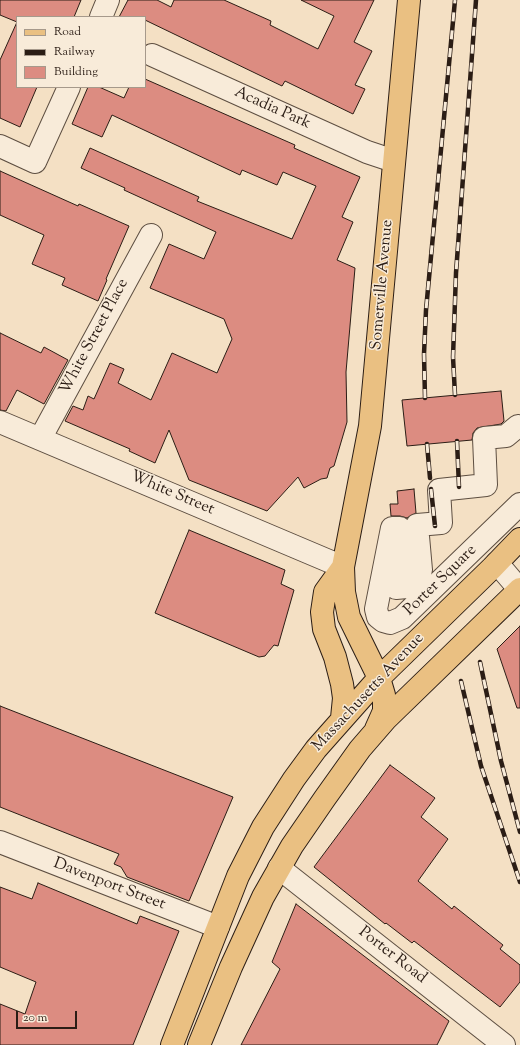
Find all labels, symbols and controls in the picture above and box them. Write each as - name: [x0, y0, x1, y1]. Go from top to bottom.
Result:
- legend: [16, 16, 146, 88]
- text: Road: [54, 23, 81, 41]
- text: Railway: [54, 43, 95, 61]
- text: Building: [54, 63, 98, 81]
- street label: Acadia Park: [231, 84, 313, 134]
- street label: Somerville Avenue: [368, 219, 398, 351]
- street label: White Street Place: [56, 276, 134, 398]
- street label: White Street: [127, 468, 217, 520]
- street label: Porter Square: [401, 542, 481, 620]
- street label: Massachusetts Avenue: [309, 630, 429, 756]
- street label: Davenport Street: [50, 855, 168, 915]
- street label: Porter Road: [354, 923, 430, 989]
- scale bar: [18, 1003, 79, 1029]
- text: 20 m: [23, 1009, 47, 1027]

